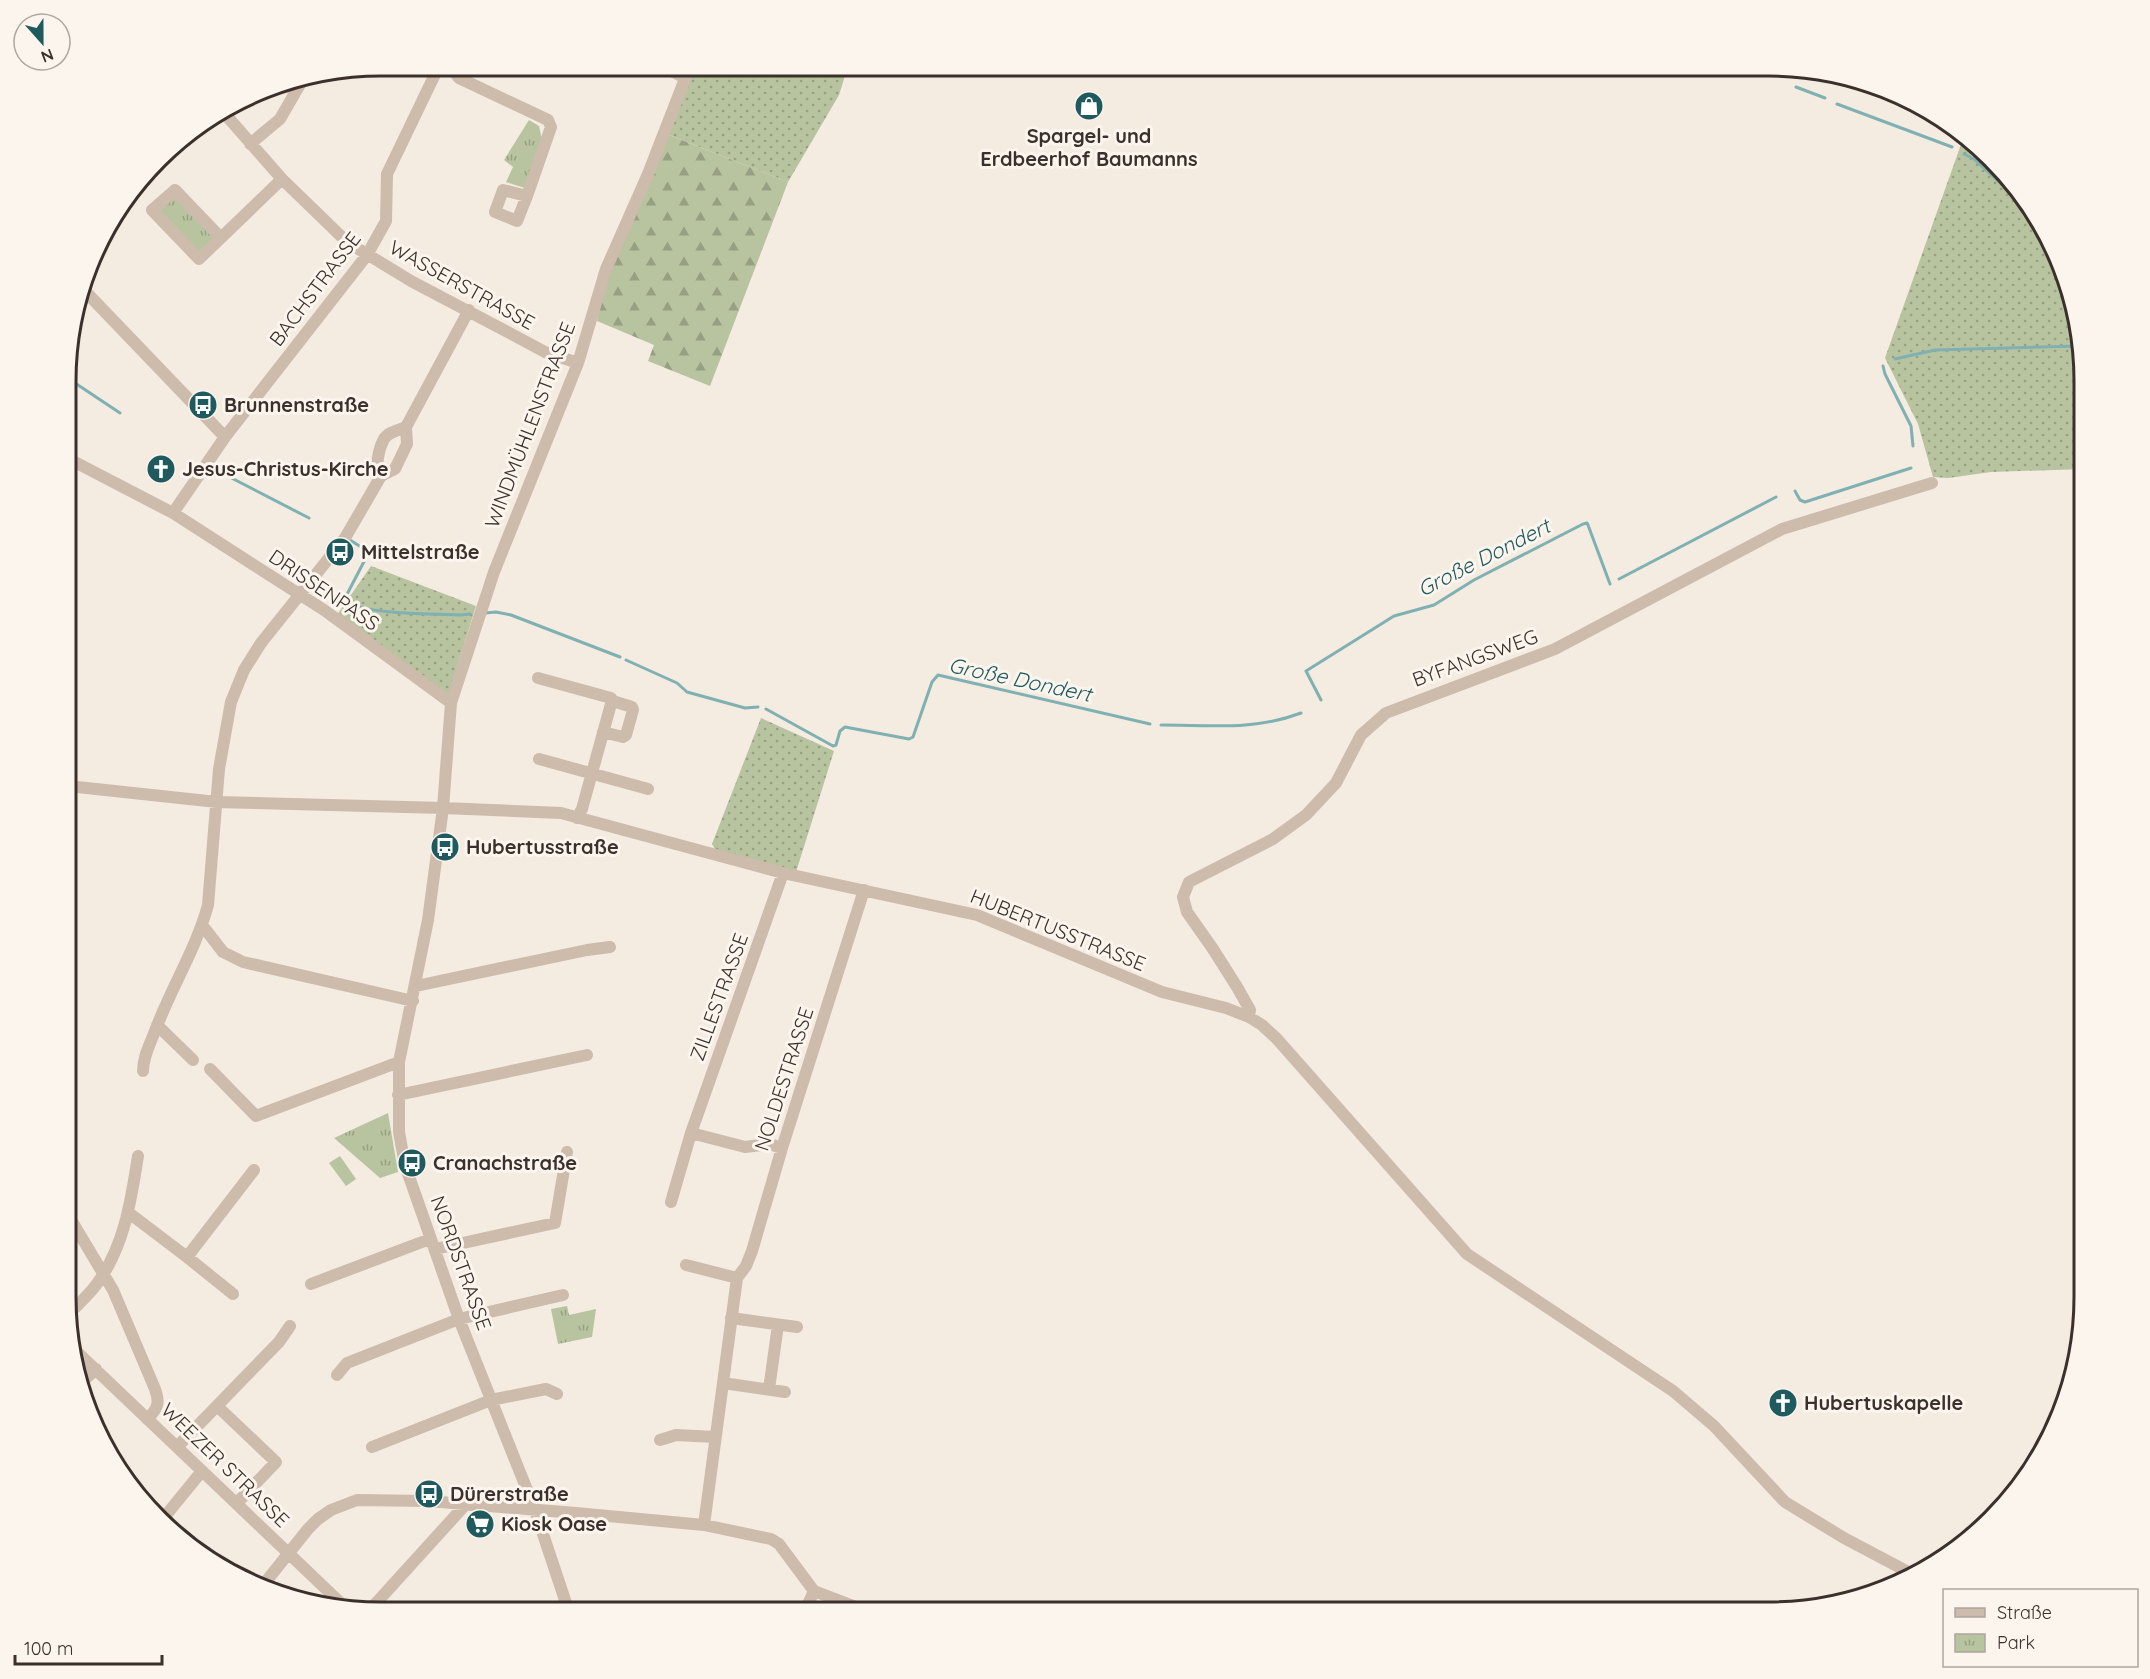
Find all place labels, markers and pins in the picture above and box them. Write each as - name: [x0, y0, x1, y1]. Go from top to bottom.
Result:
- shop icon: Spargel- und Erdbeerhof Baumanns: [1073, 90, 1105, 122]
- place label: Spargel- und Erdbeerhof Baumanns: [980, 123, 1198, 171]
- bus stop icon: Brunnenstraße: [187, 389, 219, 421]
- place label: Brunnenstraße: [224, 392, 369, 417]
- church icon: Jesus-Christus-Kirche: [145, 453, 177, 485]
- place label: Jesus-Christus-Kirche: [182, 456, 389, 481]
- bus stop icon: Mittelstraße: [324, 536, 356, 568]
- place label: Mittelstraße: [361, 539, 480, 564]
- bus stop icon: Hubertusstraße: [429, 831, 461, 863]
- place label: Hubertusstraße: [466, 834, 619, 859]
- bus stop icon: Cranachstraße: [396, 1147, 428, 1179]
- place label: Cranachstraße: [433, 1150, 577, 1175]
- church icon: Hubertuskapelle: [1767, 1387, 1799, 1419]
- place label: Hubertuskapelle: [1804, 1390, 1963, 1415]
- bus stop icon: Dürerstraße: [413, 1478, 445, 1510]
- place label: Dürerstraße: [450, 1481, 569, 1506]
- supermarket icon: Kiosk Oase: [464, 1508, 496, 1540]
- place label: Kiosk Oase: [501, 1511, 607, 1536]

